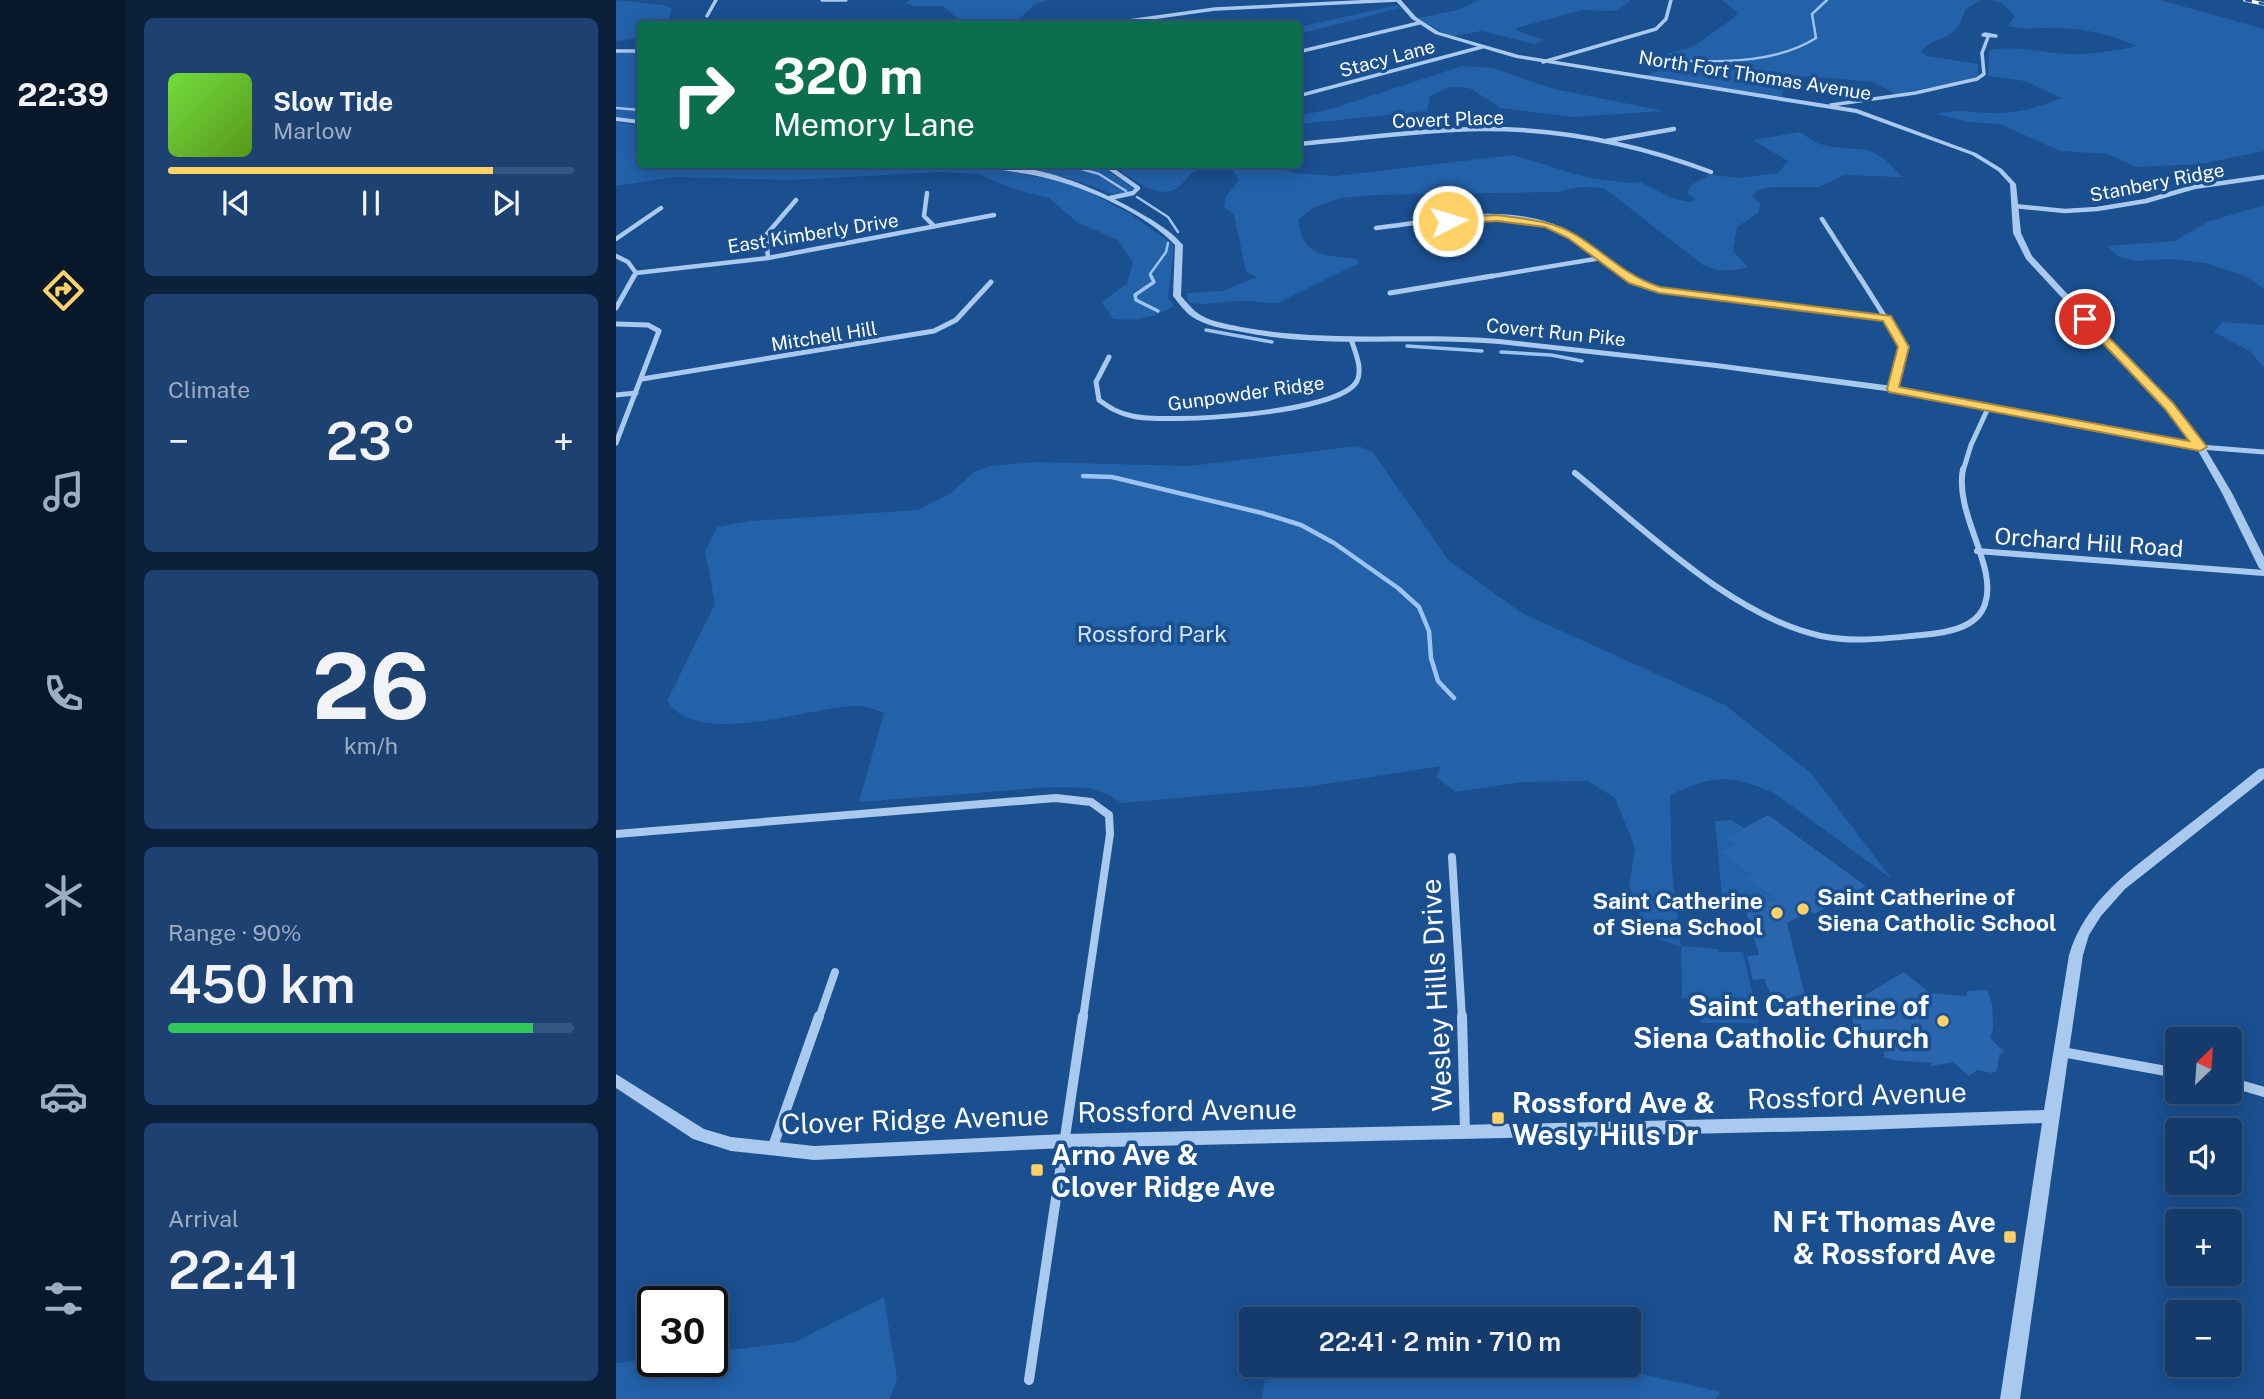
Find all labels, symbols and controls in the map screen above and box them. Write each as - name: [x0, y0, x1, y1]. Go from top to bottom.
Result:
- street label: Stacy Lane: [1337, 35, 1437, 81]
- street label: North Fort Thomas Avenue: [1637, 46, 1873, 104]
- text: 320 m: [773, 47, 923, 105]
- icon: right: [658, 49, 749, 140]
- text: 22:39: [17, 76, 109, 113]
- text: Slow Tide: [273, 86, 393, 117]
- text: Memory Lane: [773, 106, 975, 143]
- street label: Covert Place: [1392, 106, 1504, 132]
- text: Marlow: [273, 117, 352, 144]
- street label: Stanbery Ridge: [2088, 158, 2226, 206]
- icon: previous: [217, 184, 255, 222]
- icon: pause: [352, 184, 390, 222]
- icon: next: [487, 184, 525, 222]
- position arrow: [1411, 184, 1485, 258]
- street label: East Kimberly Drive: [726, 209, 900, 257]
- icon: directions: [39, 266, 88, 315]
- pin: [2055, 289, 2115, 349]
- icon: arrive: [2066, 300, 2104, 338]
- street label: Covert Run Pike: [1485, 314, 1627, 350]
- street label: Mitchell Hill: [769, 317, 879, 355]
- street label: Gunpowder Ridge: [1166, 371, 1326, 415]
- text: Climate: [168, 376, 250, 403]
- text: 23°: [326, 411, 416, 472]
- text: −: [168, 419, 189, 464]
- text: +: [553, 419, 574, 464]
- icon: music: [39, 467, 88, 516]
- street label: Orchard Hill Road: [1994, 522, 2184, 562]
- park label: Rossford Park: [1077, 620, 1227, 647]
- text: 26: [312, 633, 430, 739]
- icon: phone: [39, 669, 88, 718]
- text: km/h: [344, 732, 398, 759]
- icon: climate: [39, 871, 88, 920]
- street label: Wesley Hills Drive: [1413, 878, 1459, 1112]
- place label: Saint Catherine of Siena Catholic School: [1817, 883, 2057, 936]
- place label: Saint Catherine of Siena School: [1592, 887, 1763, 940]
- marker: Saint Catherine of Siena Catholic School: [1795, 901, 1811, 917]
- marker: Saint Catherine of Siena School: [1769, 905, 1785, 921]
- text: Range · 90%: [168, 919, 302, 946]
- text: 450 km: [168, 954, 356, 1015]
- place label: Saint Catherine of Siena Catholic Church: [1633, 989, 1929, 1054]
- marker: Saint Catherine of Siena Catholic Church: [1935, 1013, 1951, 1029]
- north arrow: [2165, 1027, 2242, 1104]
- map controls: [2165, 1027, 2242, 1377]
- icon: car: [39, 1072, 88, 1121]
- street label: Rossford Avenue: [1747, 1075, 1967, 1115]
- place label: Rossford Ave & Wesly Hills Dr: [1512, 1086, 1715, 1151]
- street label: Rossford Avenue: [1077, 1092, 1297, 1128]
- street label: Clover Ridge Avenue: [780, 1098, 1050, 1140]
- marker: Rossford Ave & Wesly Hills Dr: [1490, 1110, 1506, 1126]
- button: sound: [2165, 1118, 2242, 1195]
- place label: Arno Ave & Clover Ridge Ave: [1051, 1138, 1275, 1203]
- marker: Arno Ave & Clover Ridge Ave: [1029, 1162, 1045, 1178]
- text: Arrival: [168, 1205, 239, 1232]
- place label: N Ft Thomas Ave & Rossford Ave: [1772, 1205, 1996, 1270]
- button: +: [2165, 1209, 2242, 1286]
- marker: N Ft Thomas Ave & Rossford Ave: [2002, 1229, 2018, 1245]
- text: 22:41: [168, 1240, 300, 1301]
- icon: filters: [39, 1274, 88, 1323]
- speed limit sign: 30: [637, 1286, 728, 1377]
- button: −: [2165, 1300, 2242, 1377]
- text: 22:41 · 2 min · 710 m: [1319, 1326, 1561, 1357]

